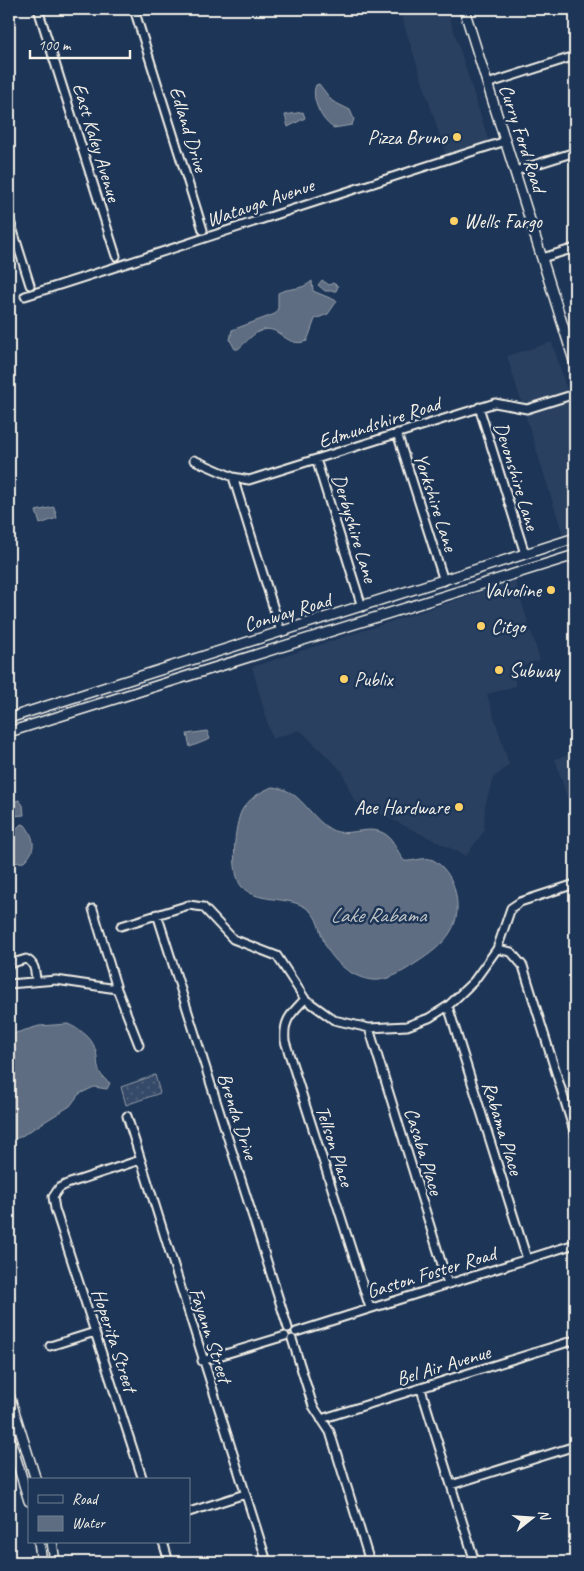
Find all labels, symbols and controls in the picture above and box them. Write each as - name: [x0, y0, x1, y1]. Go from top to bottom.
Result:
- scale bar: [30, 28, 130, 60]
- text: 100 m: [38, 36, 72, 55]
- street label: East Kaley Avenue: [67, 80, 127, 206]
- street label: Curry Ford Road: [493, 81, 553, 198]
- street label: Edland Drive: [164, 83, 214, 176]
- place label: Pizza Bruno: [367, 125, 448, 150]
- marker: Pizza Bruno: [451, 131, 463, 143]
- street label: Watauga Avenue: [203, 172, 319, 233]
- place label: Wells Fargo: [464, 209, 543, 234]
- marker: Wells Fargo: [448, 215, 460, 227]
- street label: Edmundshire Road: [315, 390, 446, 454]
- street label: Devonshire Lane: [488, 419, 545, 534]
- street label: Yorkshire Lane: [408, 450, 464, 556]
- street label: Derbyshire Lane: [326, 471, 383, 587]
- place label: Valvoline: [484, 578, 542, 603]
- marker: Valvoline: [545, 584, 557, 596]
- street label: Conway Road: [241, 586, 337, 638]
- place label: Citgo: [491, 614, 527, 639]
- marker: Citgo: [475, 620, 487, 632]
- place label: Subway: [509, 658, 562, 683]
- marker: Subway: [493, 664, 505, 676]
- place label: Publix: [354, 667, 395, 692]
- marker: Publix: [338, 673, 350, 685]
- place label: Ace Hardware: [354, 795, 450, 820]
- marker: Ace Hardware: [453, 801, 465, 813]
- water label: Lake Rabama: [330, 902, 428, 928]
- street label: Brenda Drive: [212, 1070, 264, 1164]
- street label: Rabama Place: [476, 1078, 529, 1179]
- street label: Tellson Place: [310, 1103, 360, 1191]
- street label: Casaba Place: [398, 1105, 449, 1199]
- street label: Gaston Foster Road: [363, 1240, 502, 1304]
- street label: Hoperita Street: [86, 1285, 144, 1398]
- street label: Fayann Street: [183, 1285, 239, 1389]
- street label: Bel Air Avenue: [393, 1339, 495, 1392]
- legend: [28, 1478, 190, 1544]
- text: Road: [72, 1490, 99, 1509]
- north arrow: [506, 1494, 556, 1544]
- text: N: [535, 1508, 554, 1523]
- text: Water: [72, 1514, 106, 1533]

